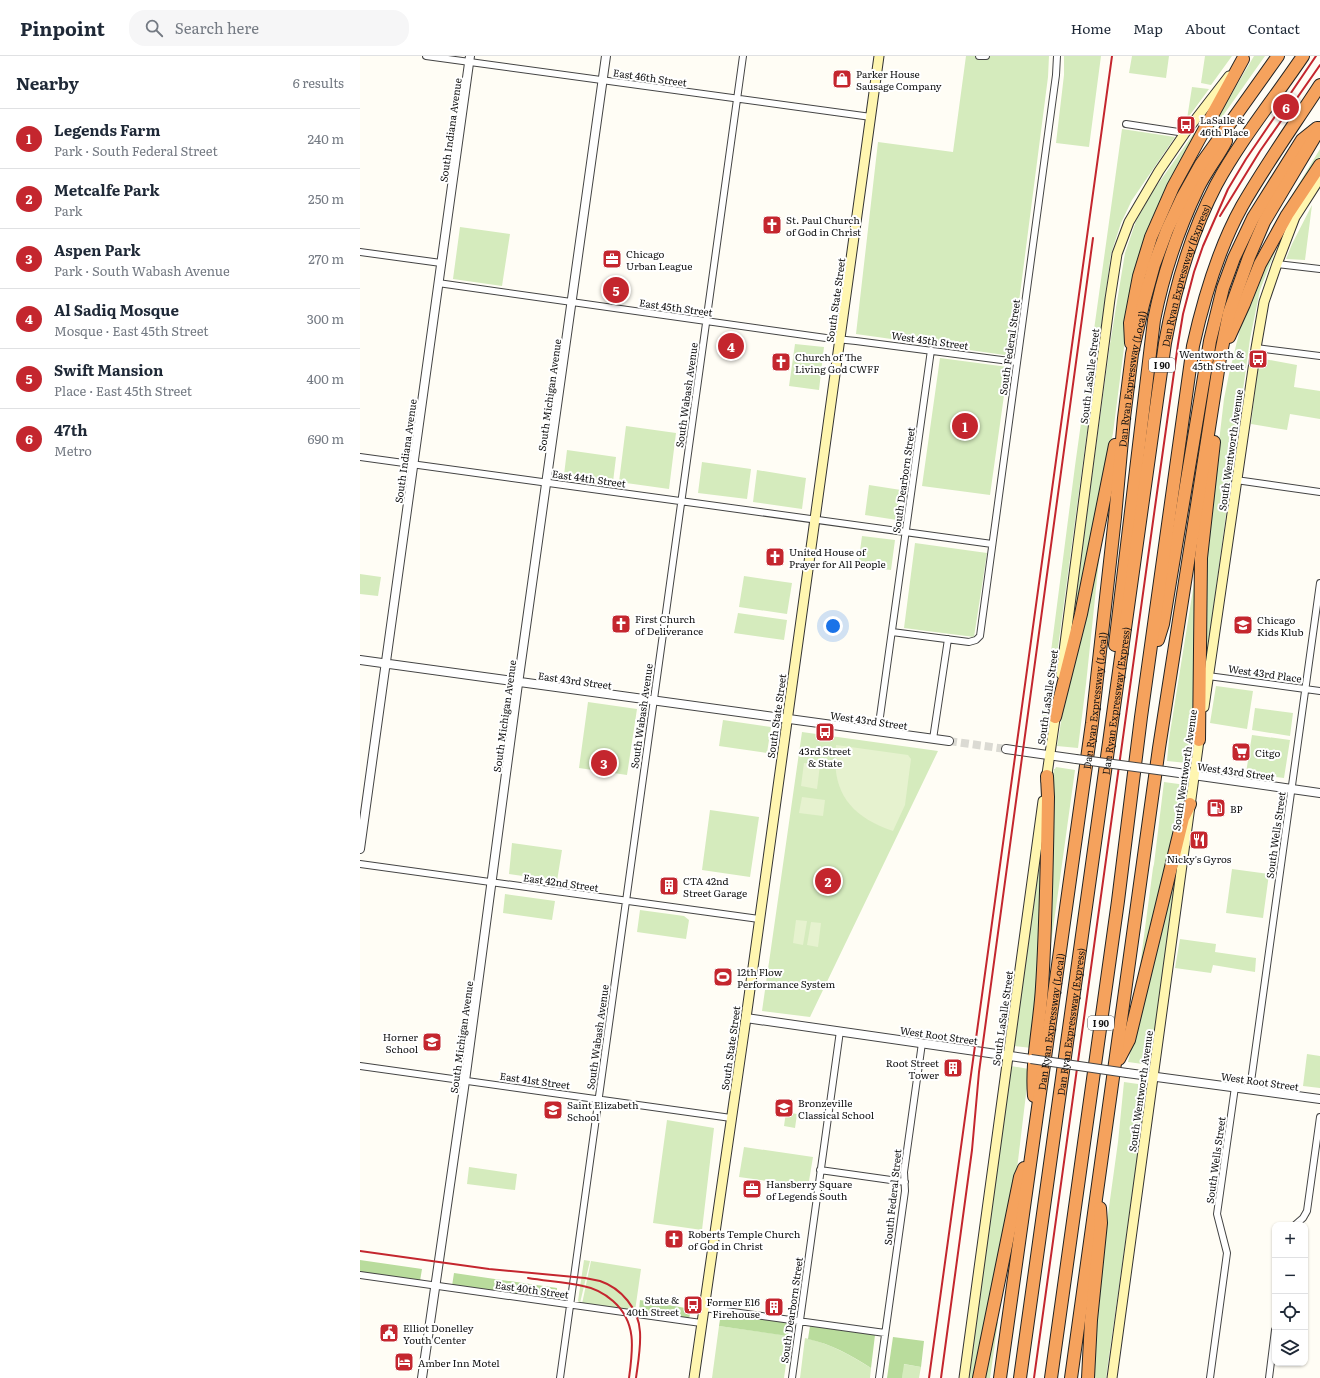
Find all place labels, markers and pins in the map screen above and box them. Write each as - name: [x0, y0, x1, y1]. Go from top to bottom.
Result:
- place label: Parker House Sausage Company: [856, 66, 942, 93]
- shop icon: Parker House Sausage Company: [831, 68, 853, 90]
- pin: 6: [1273, 92, 1299, 122]
- place label: LaSalle & 46th Place: [1200, 112, 1248, 139]
- bus stop icon: LaSalle & 46th Place: [1175, 114, 1197, 136]
- place label: St. Paul Church of God in Christ: [786, 212, 861, 239]
- church icon: St. Paul Church of God in Christ: [761, 214, 783, 236]
- place label: Chicago Urban League: [626, 246, 692, 273]
- office icon: Chicago Urban League: [601, 248, 623, 270]
- pin: 5: [603, 275, 629, 305]
- pin: 4: [718, 331, 744, 361]
- place label: Wentworth & 45th Street: [1179, 346, 1244, 373]
- bus stop icon: Wentworth & 45th Street: [1247, 348, 1269, 370]
- place label: Church of The Living God CWFF: [795, 349, 879, 376]
- church icon: Church of The Living God CWFF: [770, 351, 792, 373]
- pin: 1: [952, 411, 978, 441]
- place label: United House of Prayer for All People: [789, 544, 886, 571]
- church icon: United House of Prayer for All People: [764, 546, 786, 568]
- place label: First Church of Deliverance: [635, 611, 703, 638]
- place label: Chicago Kids Klub: [1257, 612, 1303, 639]
- church icon: First Church of Deliverance: [610, 613, 632, 635]
- school or university icon: Chicago Kids Klub: [1232, 614, 1254, 636]
- bus stop icon: 43rd Street & State: [814, 721, 836, 743]
- supermarket icon: Citgo: [1230, 741, 1252, 763]
- place label: 43rd Street & State: [799, 743, 851, 770]
- place label: Citgo: [1255, 745, 1280, 760]
- pin: 3: [591, 748, 617, 778]
- fuel station icon: BP: [1205, 797, 1227, 819]
- place label: BP: [1230, 801, 1243, 816]
- restaurant icon: Nicky's Gyros: [1188, 829, 1210, 851]
- place label: Nicky's Gyros: [1167, 851, 1232, 866]
- pin: 2: [815, 866, 841, 896]
- place label: CTA 42nd Street Garage: [683, 873, 747, 900]
- building icon: CTA 42nd Street Garage: [658, 875, 680, 897]
- place label: 12th Flow Performance System: [737, 964, 836, 991]
- sports icon: 12th Flow Performance System: [712, 966, 734, 988]
- place label: Horner School: [383, 1029, 419, 1056]
- school or university icon: Horner School: [421, 1031, 443, 1053]
- place label: Root Street Tower: [886, 1055, 939, 1082]
- building icon: Root Street Tower: [942, 1057, 964, 1079]
- place label: Bronzeville Classical School: [798, 1095, 875, 1122]
- place label: Saint Elizabeth School: [567, 1097, 639, 1124]
- school or university icon: Bronzeville Classical School: [773, 1097, 795, 1119]
- school or university icon: Saint Elizabeth School: [542, 1099, 564, 1121]
- place label: Hansberry Square of Legends South: [766, 1176, 852, 1203]
- office icon: Hansberry Square of Legends South: [741, 1178, 763, 1200]
- place label: Roberts Temple Church of God in Christ: [688, 1226, 801, 1253]
- church icon: Roberts Temple Church of God in Christ: [663, 1228, 685, 1250]
- place label: State & 40th Street: [626, 1292, 679, 1319]
- bus stop icon: State & 40th Street: [682, 1294, 704, 1316]
- place label: Former E16 Firehouse: [706, 1294, 761, 1321]
- building icon: Former E16 Firehouse: [763, 1296, 785, 1318]
- place label: Elliot Donelley Youth Center: [403, 1320, 474, 1347]
- public building icon: Elliot Donelley Youth Center: [378, 1322, 400, 1344]
- hotel icon: Amber Inn Motel: [393, 1351, 415, 1373]
- place label: Amber Inn Motel: [418, 1355, 500, 1370]

